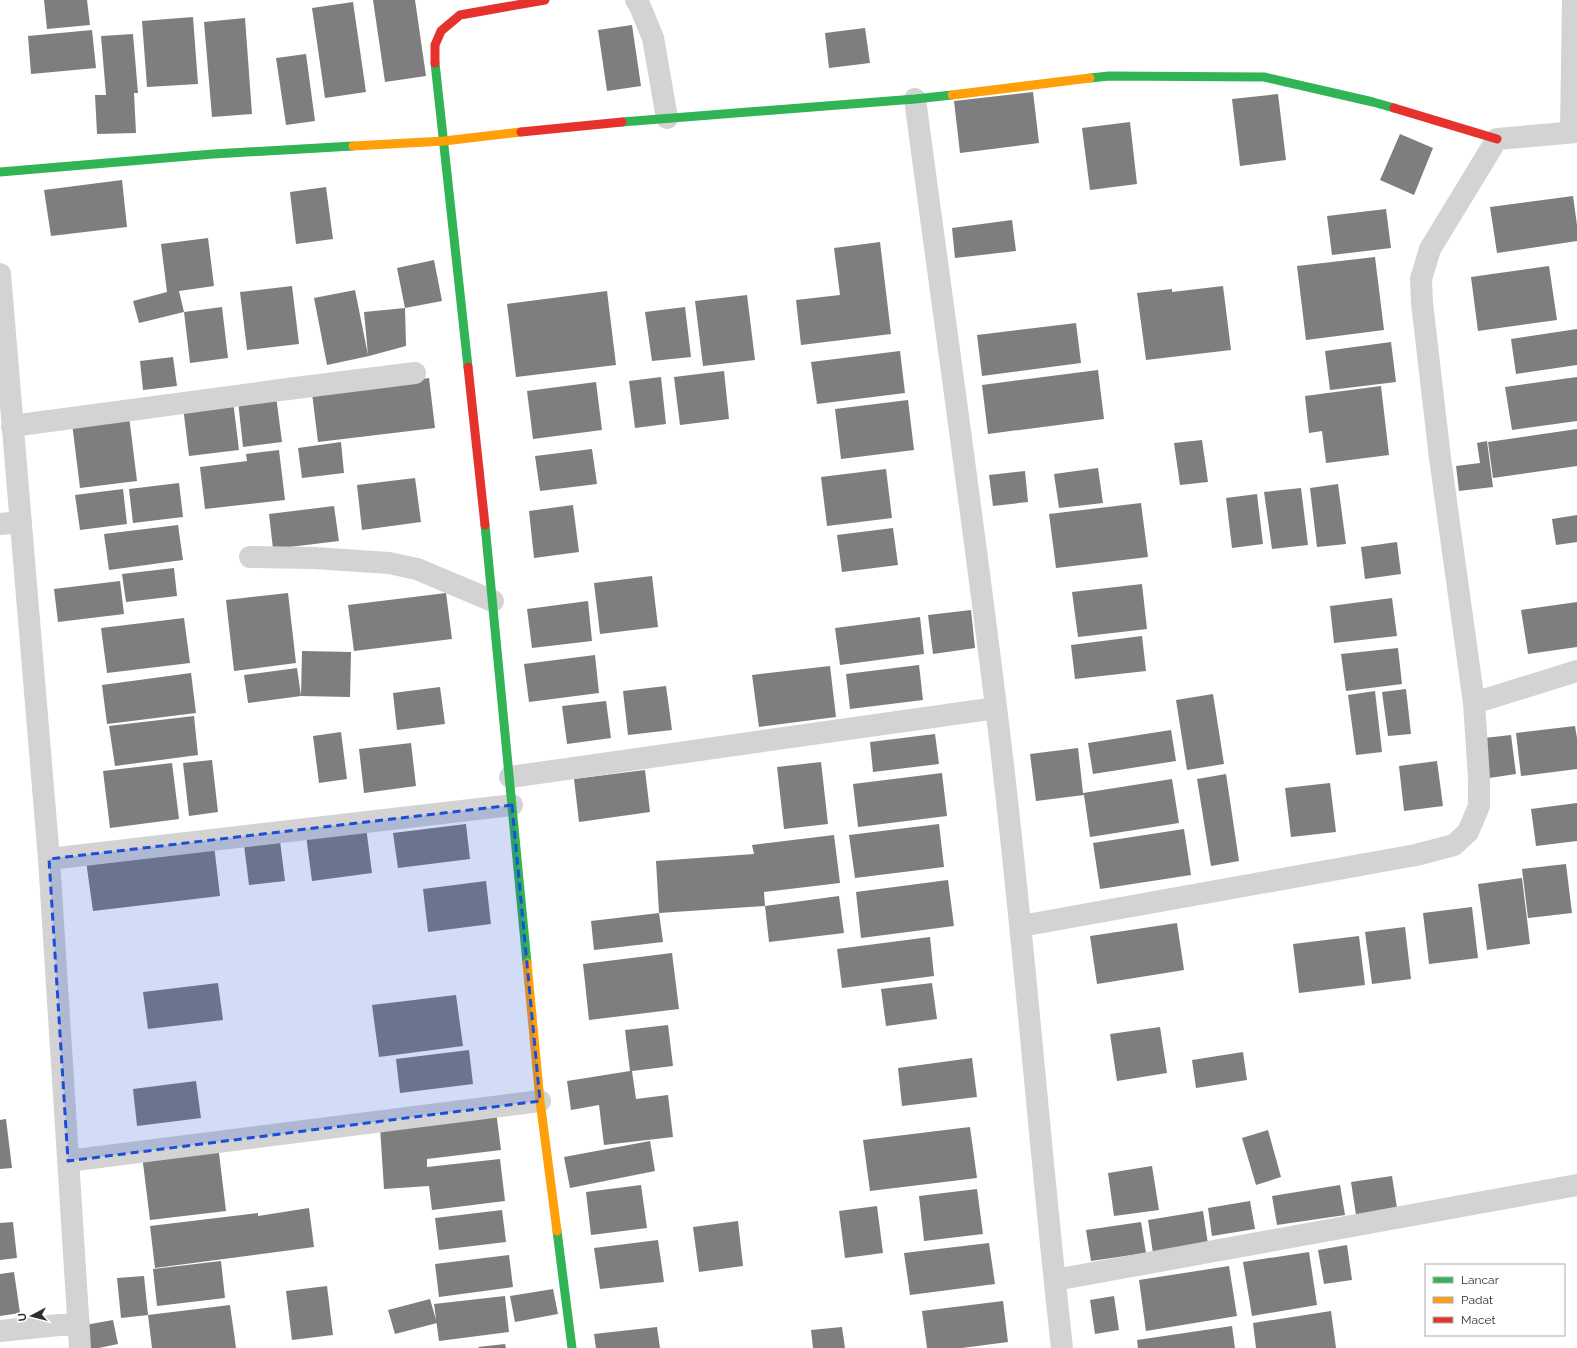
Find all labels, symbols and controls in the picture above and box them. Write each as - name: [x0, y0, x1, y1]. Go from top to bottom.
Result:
- legend: [1425, 1264, 1565, 1336]
- text: Lancar: [1461, 1273, 1500, 1287]
- text: Padat: [1461, 1293, 1493, 1307]
- north arrow: [12, 1296, 52, 1336]
- text: U: [16, 1312, 30, 1322]
- text: Macet: [1461, 1313, 1496, 1327]

